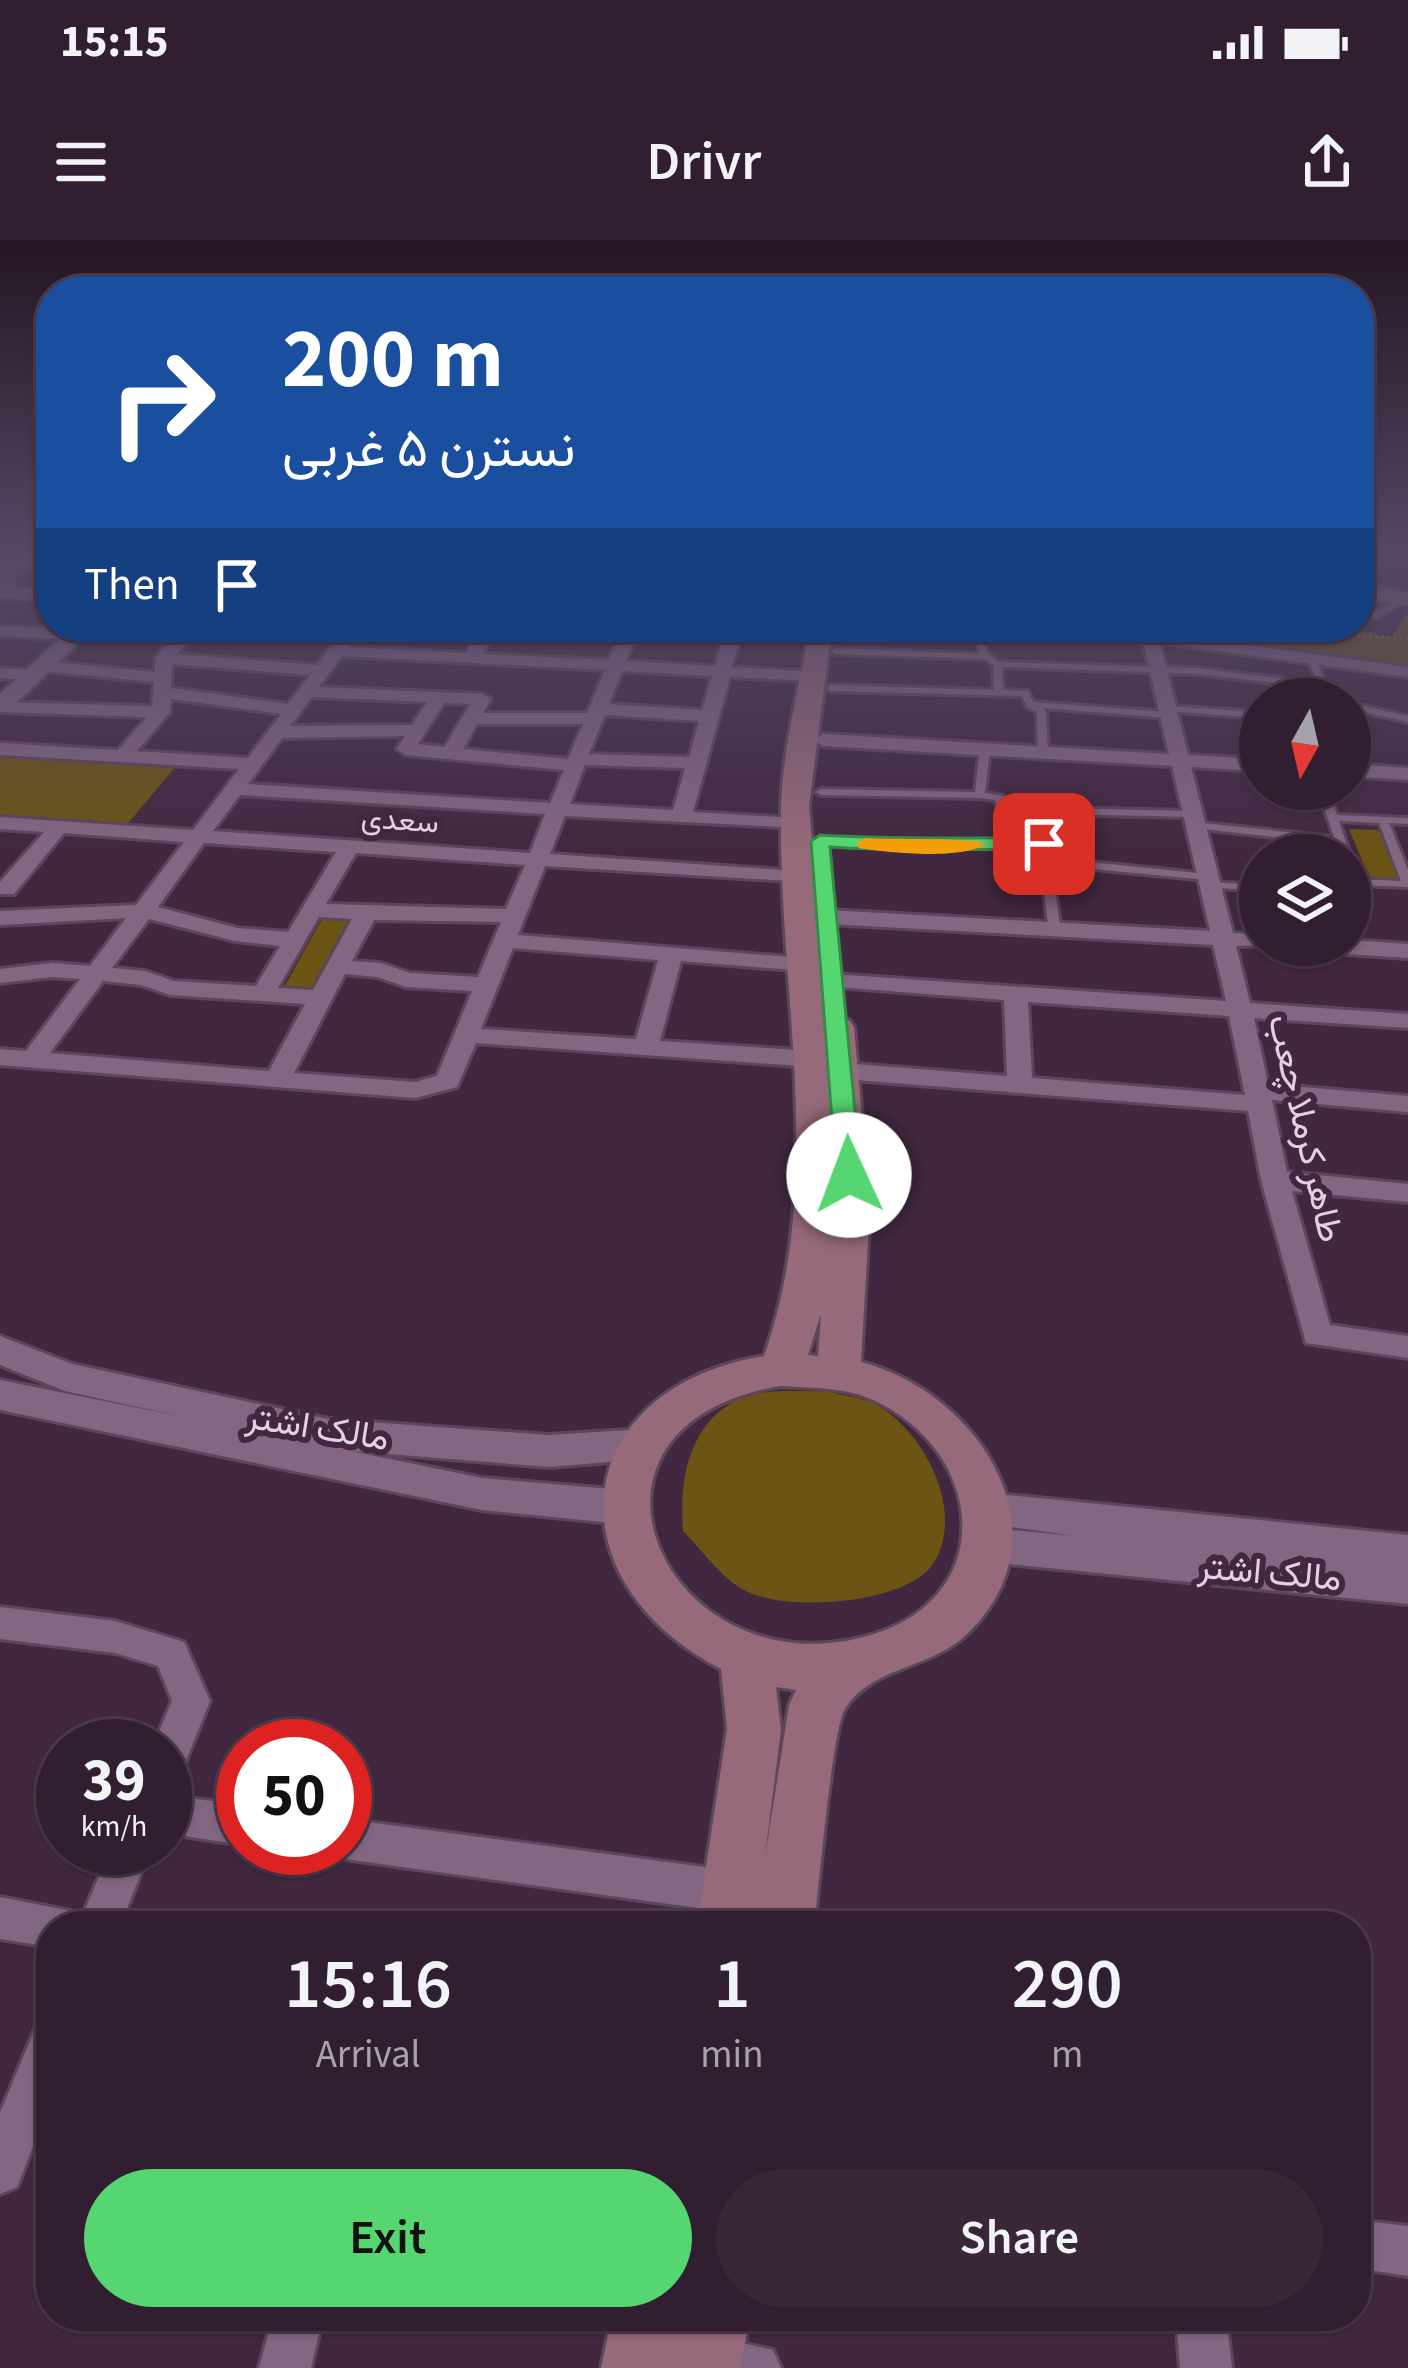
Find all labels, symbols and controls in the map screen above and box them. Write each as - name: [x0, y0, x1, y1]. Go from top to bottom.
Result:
- text: 15:15: [60, 10, 169, 74]
- text: Drivr: [647, 124, 761, 201]
- icon: menu: [48, 129, 114, 195]
- icon: share: [1294, 129, 1360, 195]
- text: 200 m: [282, 300, 504, 420]
- icon: right: [84, 324, 240, 480]
- text: نسترن ۵ غربی: [282, 411, 575, 488]
- icon: arrive: [204, 552, 270, 618]
- text: Then: [84, 553, 180, 617]
- north arrow: [1239, 678, 1371, 810]
- map controls: [1239, 678, 1371, 966]
- pin: [993, 793, 1095, 895]
- street label: سعدی: [360, 796, 440, 845]
- icon: arrive: [1011, 811, 1077, 877]
- button: layers: [1239, 834, 1371, 966]
- street label: طاهر کرملا چعب: [1255, 1009, 1357, 1247]
- position arrow: [786, 1112, 912, 1238]
- street label: مالک اشتر: [242, 1391, 393, 1464]
- street label: مالک اشتر: [1195, 1541, 1344, 1604]
- speed limit sign: 50: [216, 1719, 372, 1875]
- text: 39: [82, 1739, 146, 1824]
- text: km/h: [81, 1805, 147, 1848]
- text: 15:16: [284, 1933, 452, 2036]
- text: 1: [713, 1933, 750, 2036]
- text: 290: [1012, 1933, 1123, 2036]
- text: Arrival: [316, 2027, 421, 2083]
- text: min: [700, 2027, 764, 2083]
- text: m: [1051, 2027, 1083, 2083]
- button: Exit: [84, 2169, 692, 2307]
- button: Share: [716, 2169, 1323, 2307]

